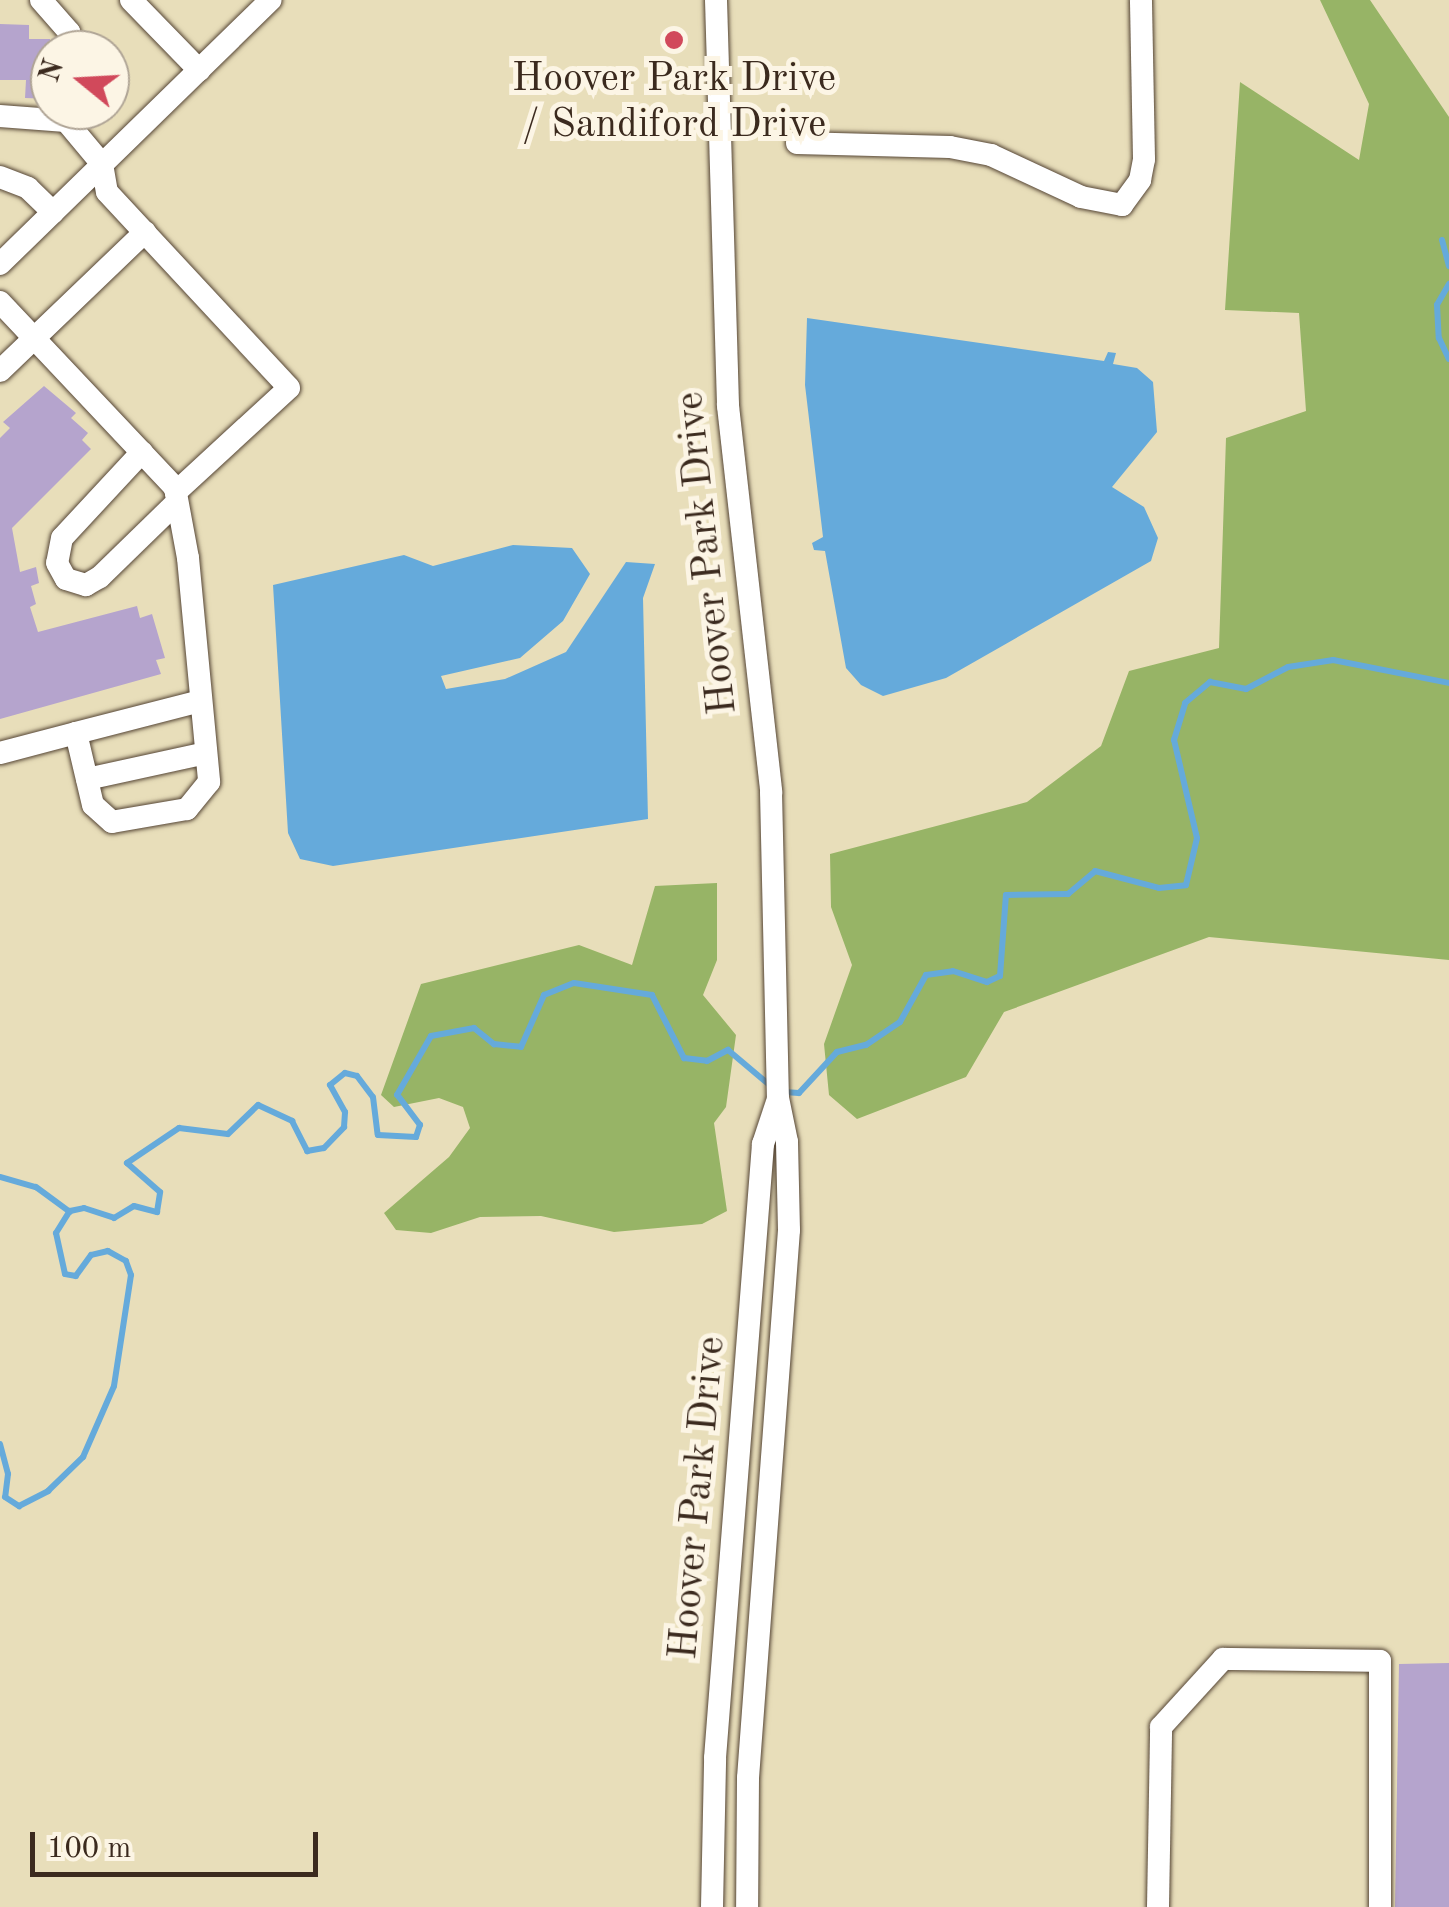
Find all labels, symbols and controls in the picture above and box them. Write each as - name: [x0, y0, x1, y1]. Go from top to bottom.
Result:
- marker: Hoover Park Drive / Sandiford Drive: [663, 29, 685, 51]
- north arrow: [30, 30, 130, 130]
- place label: Hoover Park Drive / Sandiford Drive: [512, 56, 836, 150]
- text: N: [37, 57, 70, 86]
- street label: Hoover Park Drive: [667, 389, 749, 717]
- street label: Hoover Park Drive: [661, 1334, 737, 1662]
- scale bar: [35, 1812, 322, 1874]
- text: 100 m: [47, 1834, 131, 1864]

